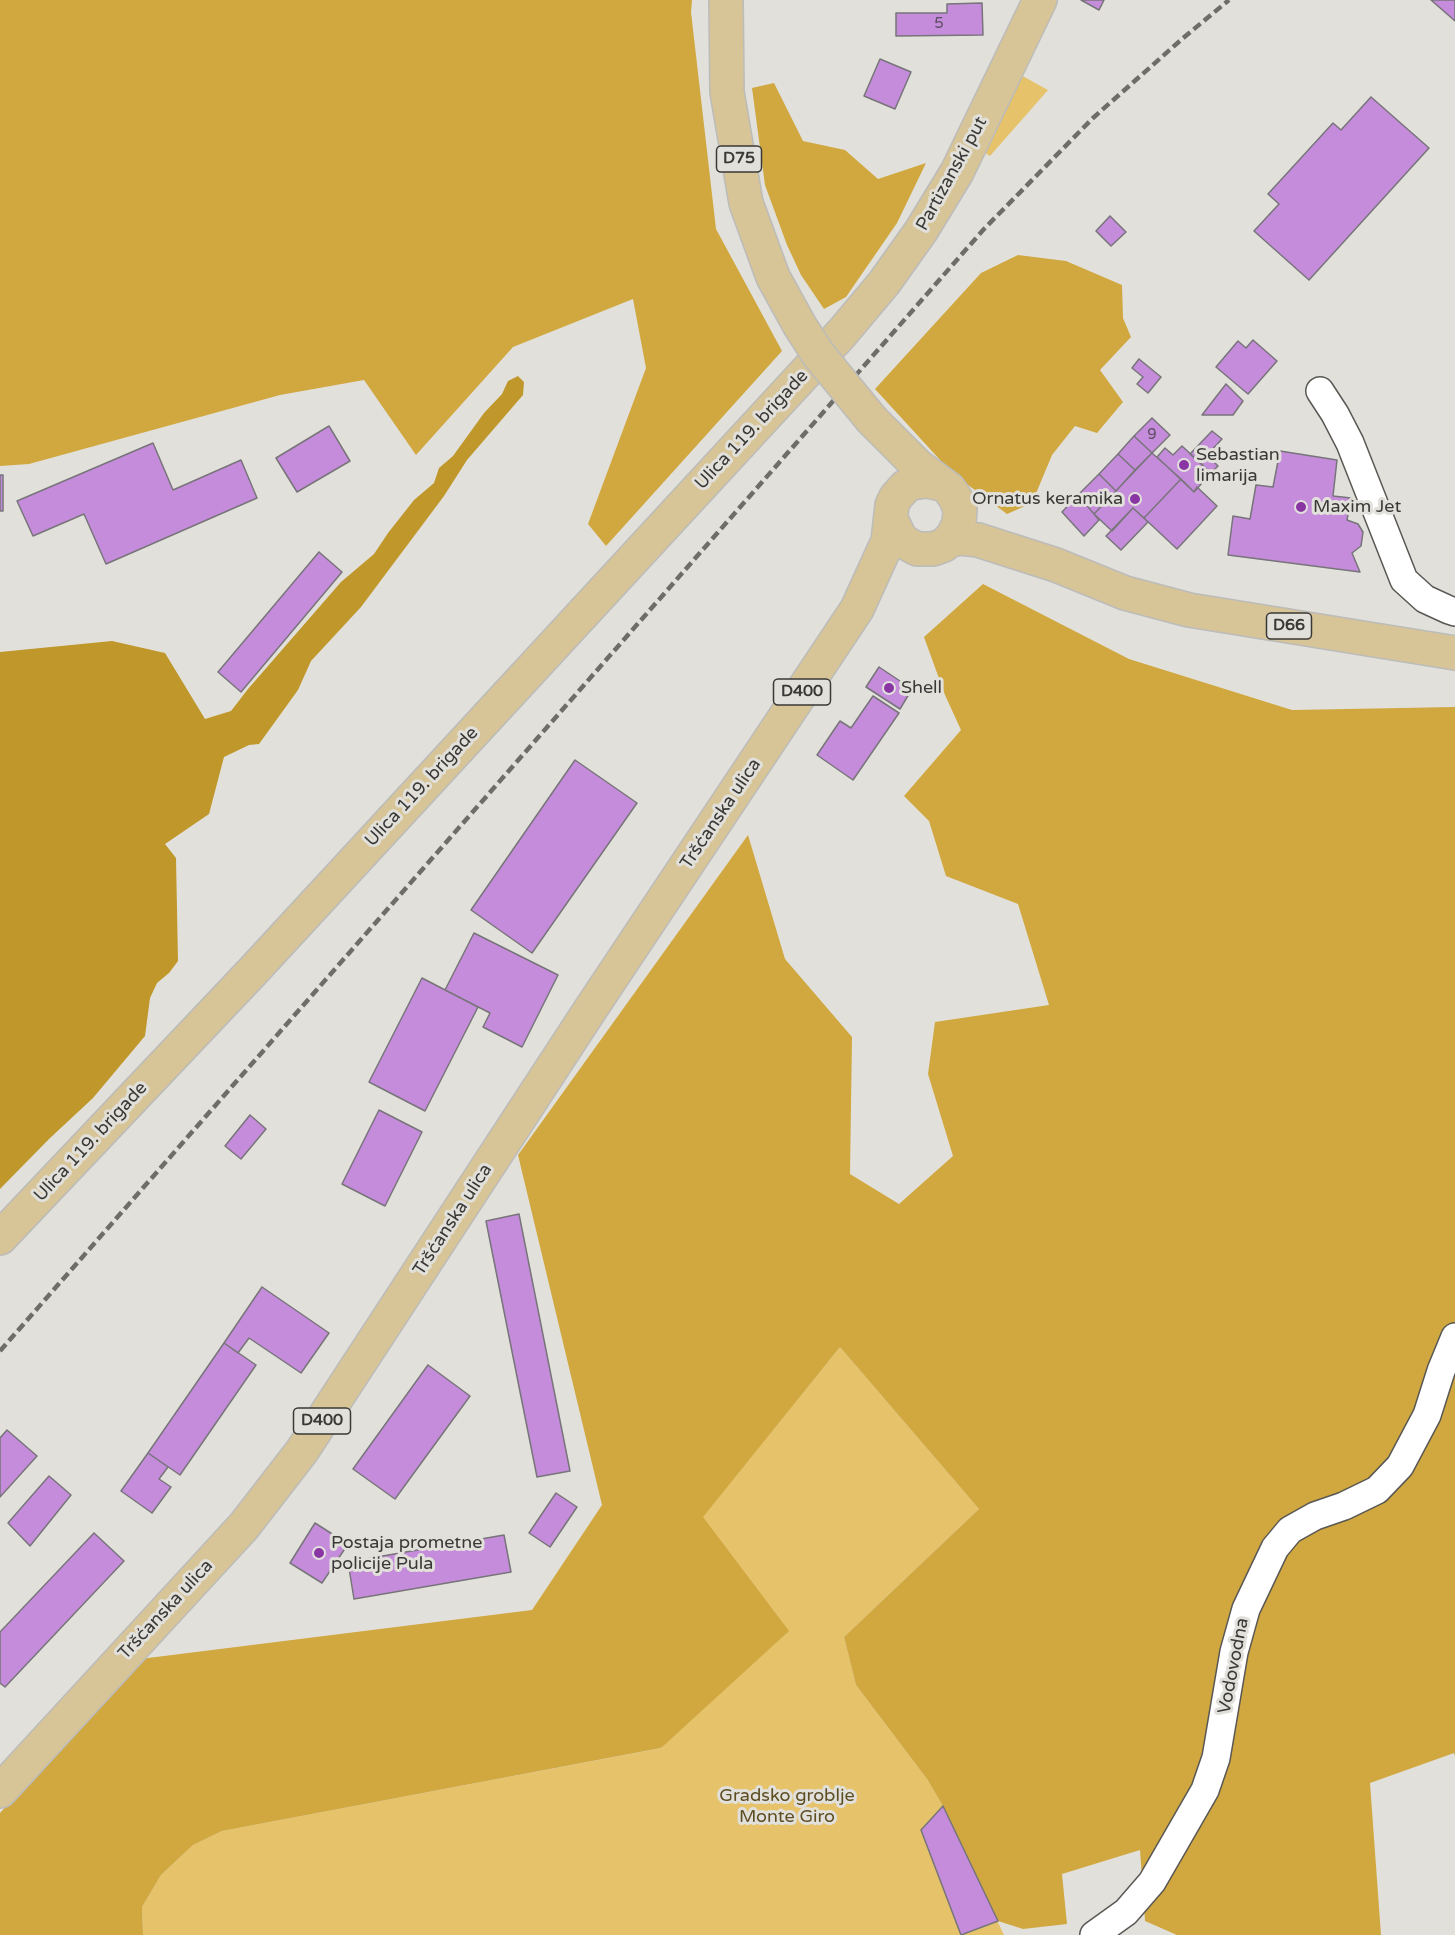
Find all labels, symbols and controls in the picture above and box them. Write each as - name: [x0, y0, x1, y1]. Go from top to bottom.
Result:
- house number: 5: [934, 15, 944, 33]
- street label: Partizanski put: [912, 113, 992, 235]
- road number: D75: [716, 146, 762, 172]
- street label: Ulica 119. brigade: [691, 366, 813, 494]
- house number: 9: [1147, 426, 1157, 444]
- place label: Sebastian limarija: [1196, 444, 1280, 486]
- marker: Sebastian limarija: [1177, 458, 1191, 472]
- place label: Ornatus keramika: [972, 488, 1123, 510]
- marker: Ornatus keramika: [1128, 492, 1142, 506]
- place label: Maxim Jet: [1313, 496, 1401, 518]
- marker: Maxim Jet: [1294, 500, 1308, 514]
- road number: D66: [1266, 613, 1312, 639]
- place label: Shell: [901, 677, 942, 699]
- road number: D400: [774, 679, 830, 705]
- marker: Shell: [882, 681, 896, 695]
- street label: Ulica 119. brigade: [361, 723, 483, 851]
- street label: Tršćanska ulica: [676, 755, 766, 873]
- street label: Ulica 119. brigade: [30, 1078, 152, 1206]
- street label: Tršćanska ulica: [409, 1160, 497, 1280]
- road number: D400: [294, 1408, 350, 1434]
- place label: Postaja prometne policije Pula: [331, 1532, 482, 1574]
- marker: Postaja prometne policije Pula: [312, 1546, 326, 1560]
- street label: Tršćanska ulica: [114, 1556, 218, 1664]
- street label: Vodovodna: [1214, 1616, 1254, 1716]
- park label: Gradsko groblje Monte Giro: [719, 1785, 855, 1828]

